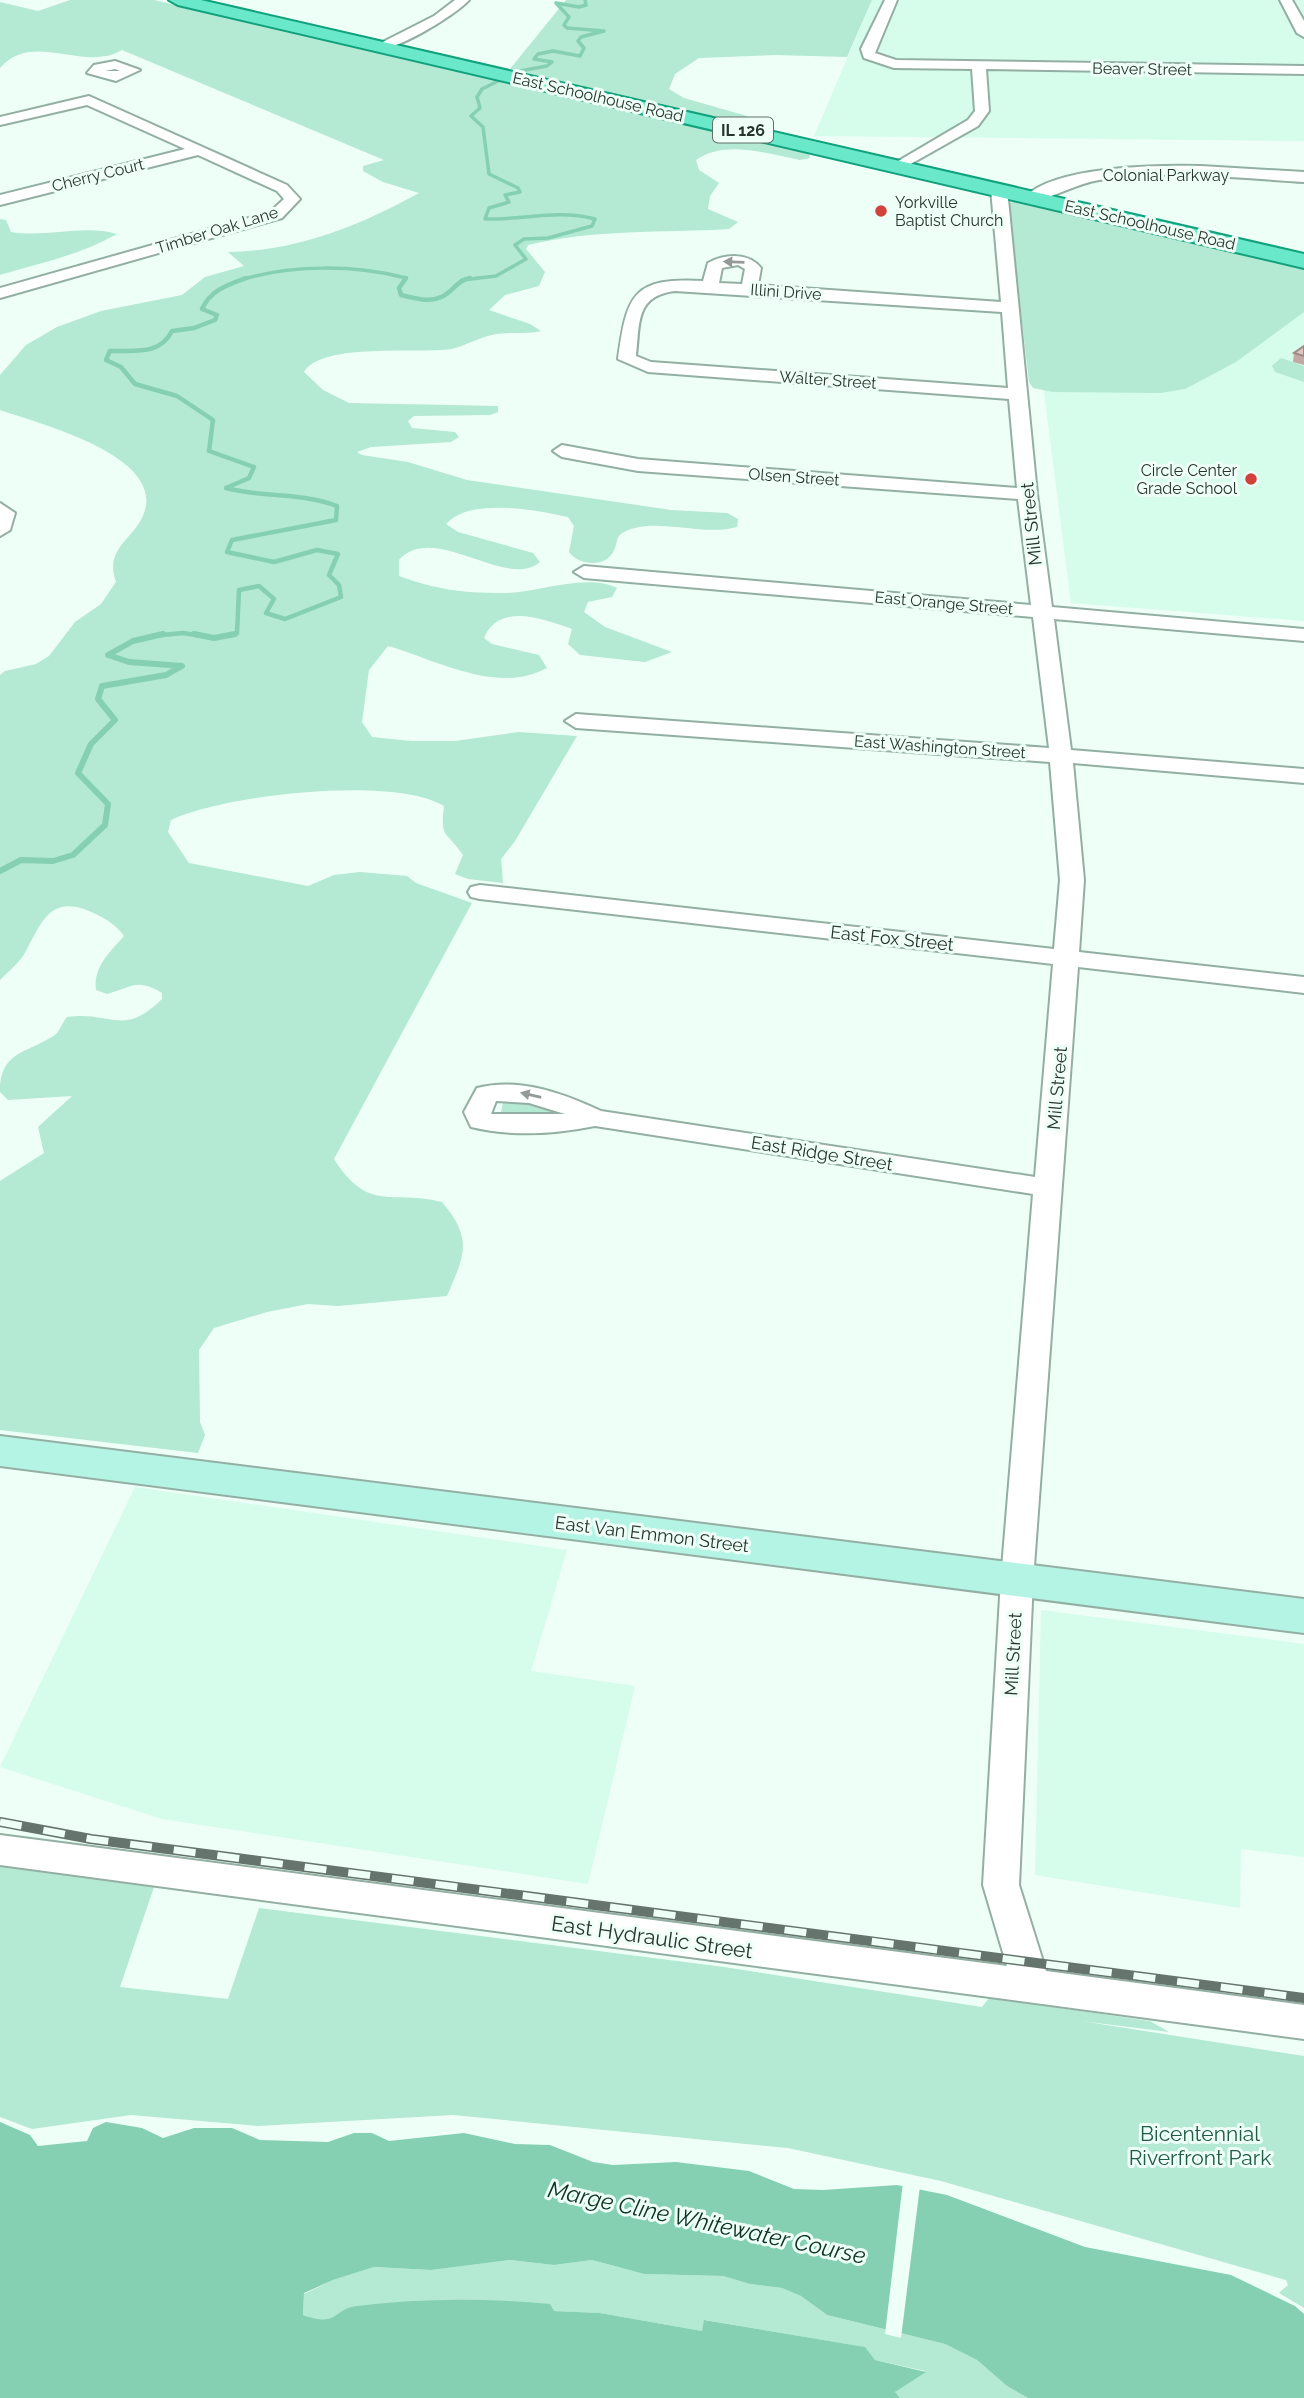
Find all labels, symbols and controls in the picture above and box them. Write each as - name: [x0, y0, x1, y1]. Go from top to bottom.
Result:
- street label: Beaver Street: [1092, 59, 1193, 79]
- street label: East Schoolhouse Road: [511, 68, 685, 126]
- road number: IL 126: [713, 118, 773, 142]
- street label: Cherry Court: [50, 154, 147, 196]
- street label: Colonial Parkway: [1103, 166, 1230, 185]
- place label: Yorkville Baptist Church: [895, 193, 1003, 230]
- street label: East Schoolhouse Road: [1063, 196, 1237, 254]
- street label: Timber Oak Lane: [154, 202, 280, 258]
- marker: Yorkville Baptist Church: [873, 203, 889, 219]
- one-way arrow: [723, 256, 745, 268]
- street label: Illini Drive: [750, 280, 822, 304]
- street label: Walter Street: [779, 367, 878, 393]
- place label: Circle Center Grade School: [1137, 461, 1238, 498]
- street label: Olsen Street: [748, 464, 841, 490]
- marker: Circle Center Grade School: [1243, 471, 1259, 487]
- street label: Mill Street: [1016, 481, 1046, 567]
- street label: East Orange Street: [874, 587, 1015, 619]
- street label: East Washington Street: [854, 732, 1027, 763]
- street label: East Fox Street: [829, 921, 955, 955]
- street label: Mill Street: [1043, 1046, 1071, 1130]
- one-way arrow: [520, 1089, 542, 1100]
- street label: East Ridge Street: [750, 1131, 894, 1175]
- street label: East Van Emmon Street: [554, 1512, 750, 1556]
- street label: Mill Street: [1000, 1612, 1026, 1696]
- street label: East Hydraulic Street: [550, 1911, 754, 1963]
- park label: Bicentennial Riverfront Park: [1129, 2121, 1271, 2170]
- water label: Marge Cline Whitewater Course: [546, 2175, 868, 2269]

